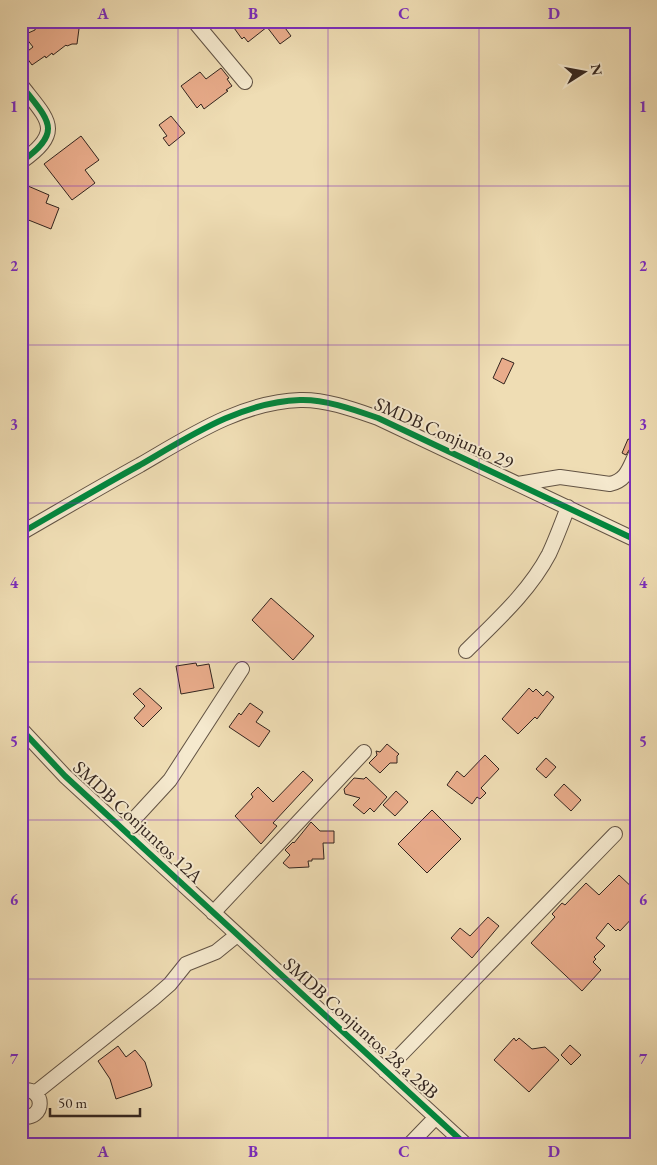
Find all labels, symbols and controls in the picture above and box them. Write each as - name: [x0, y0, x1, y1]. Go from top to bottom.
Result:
- text: A: [96, 3, 109, 24]
- text: B: [248, 3, 258, 24]
- text: C: [398, 3, 410, 24]
- text: D: [548, 3, 560, 24]
- north arrow: [560, 48, 610, 98]
- text: N: [587, 62, 607, 77]
- text: 1: [10, 96, 18, 117]
- text: 1: [639, 96, 647, 117]
- text: 2: [10, 255, 19, 276]
- text: 2: [639, 255, 648, 276]
- street label: SMDB Conjunto 29: [370, 391, 518, 475]
- text: 3: [10, 414, 18, 435]
- text: 3: [639, 414, 647, 435]
- text: 4: [10, 572, 19, 593]
- text: 4: [639, 572, 648, 593]
- text: 5: [10, 731, 18, 752]
- text: 5: [639, 731, 647, 752]
- street label: SMDB Conjuntos 12A: [68, 755, 209, 889]
- text: 6: [10, 889, 19, 910]
- text: 6: [639, 889, 648, 910]
- street label: SMDB Conjuntos 28 a 28B: [278, 952, 444, 1104]
- text: 7: [10, 1048, 19, 1069]
- text: 7: [639, 1048, 648, 1069]
- scale bar: [50, 1085, 140, 1117]
- text: 50 m: [58, 1093, 87, 1112]
- text: A: [96, 1141, 109, 1162]
- text: B: [248, 1141, 258, 1162]
- text: C: [398, 1141, 410, 1162]
- text: D: [548, 1141, 560, 1162]

